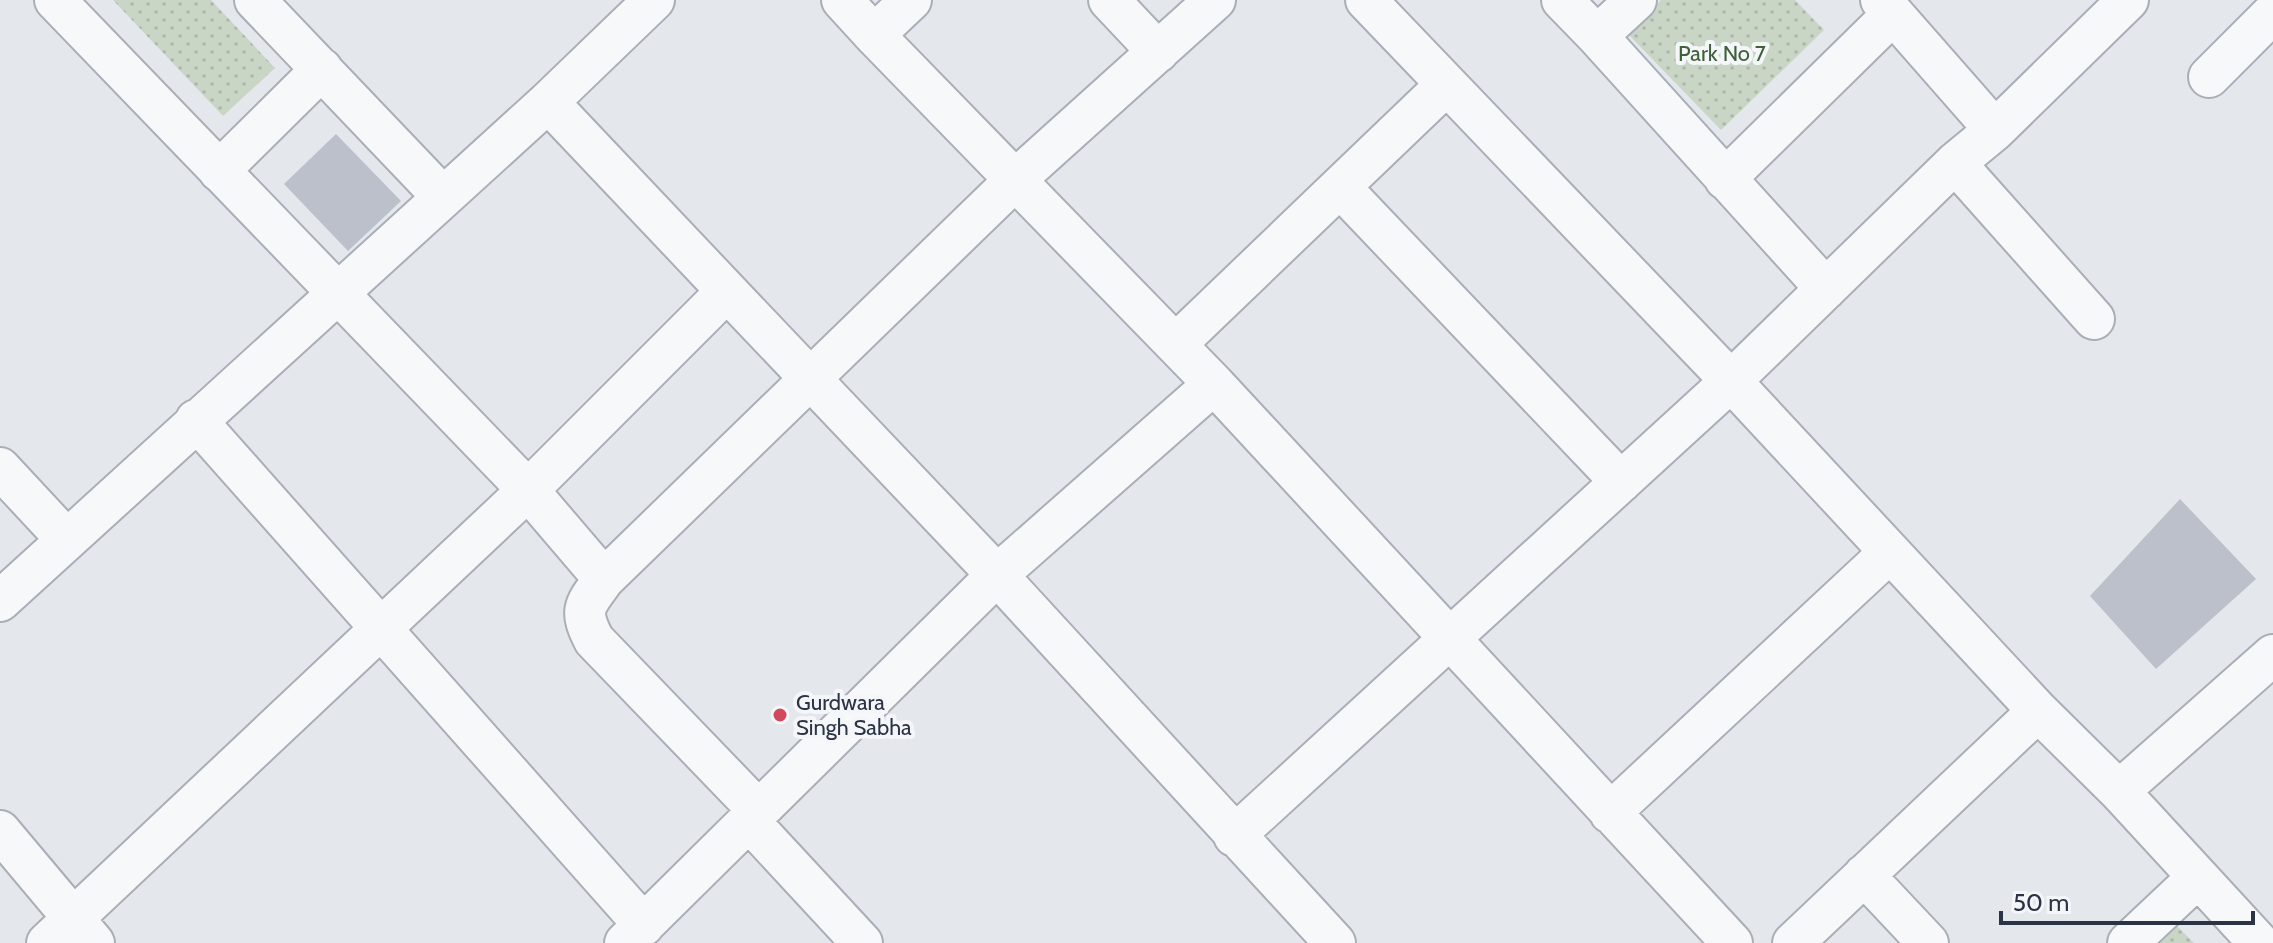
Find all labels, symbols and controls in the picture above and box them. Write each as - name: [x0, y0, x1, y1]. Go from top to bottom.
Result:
- park label: Park No 7: [1678, 40, 1766, 67]
- place label: Gurdwara Singh Sabha: [796, 689, 912, 741]
- marker: Gurdwara Singh Sabha: [771, 706, 789, 724]
- scale bar: [2001, 875, 2253, 925]
- text: 50 m: [2013, 888, 2069, 917]

